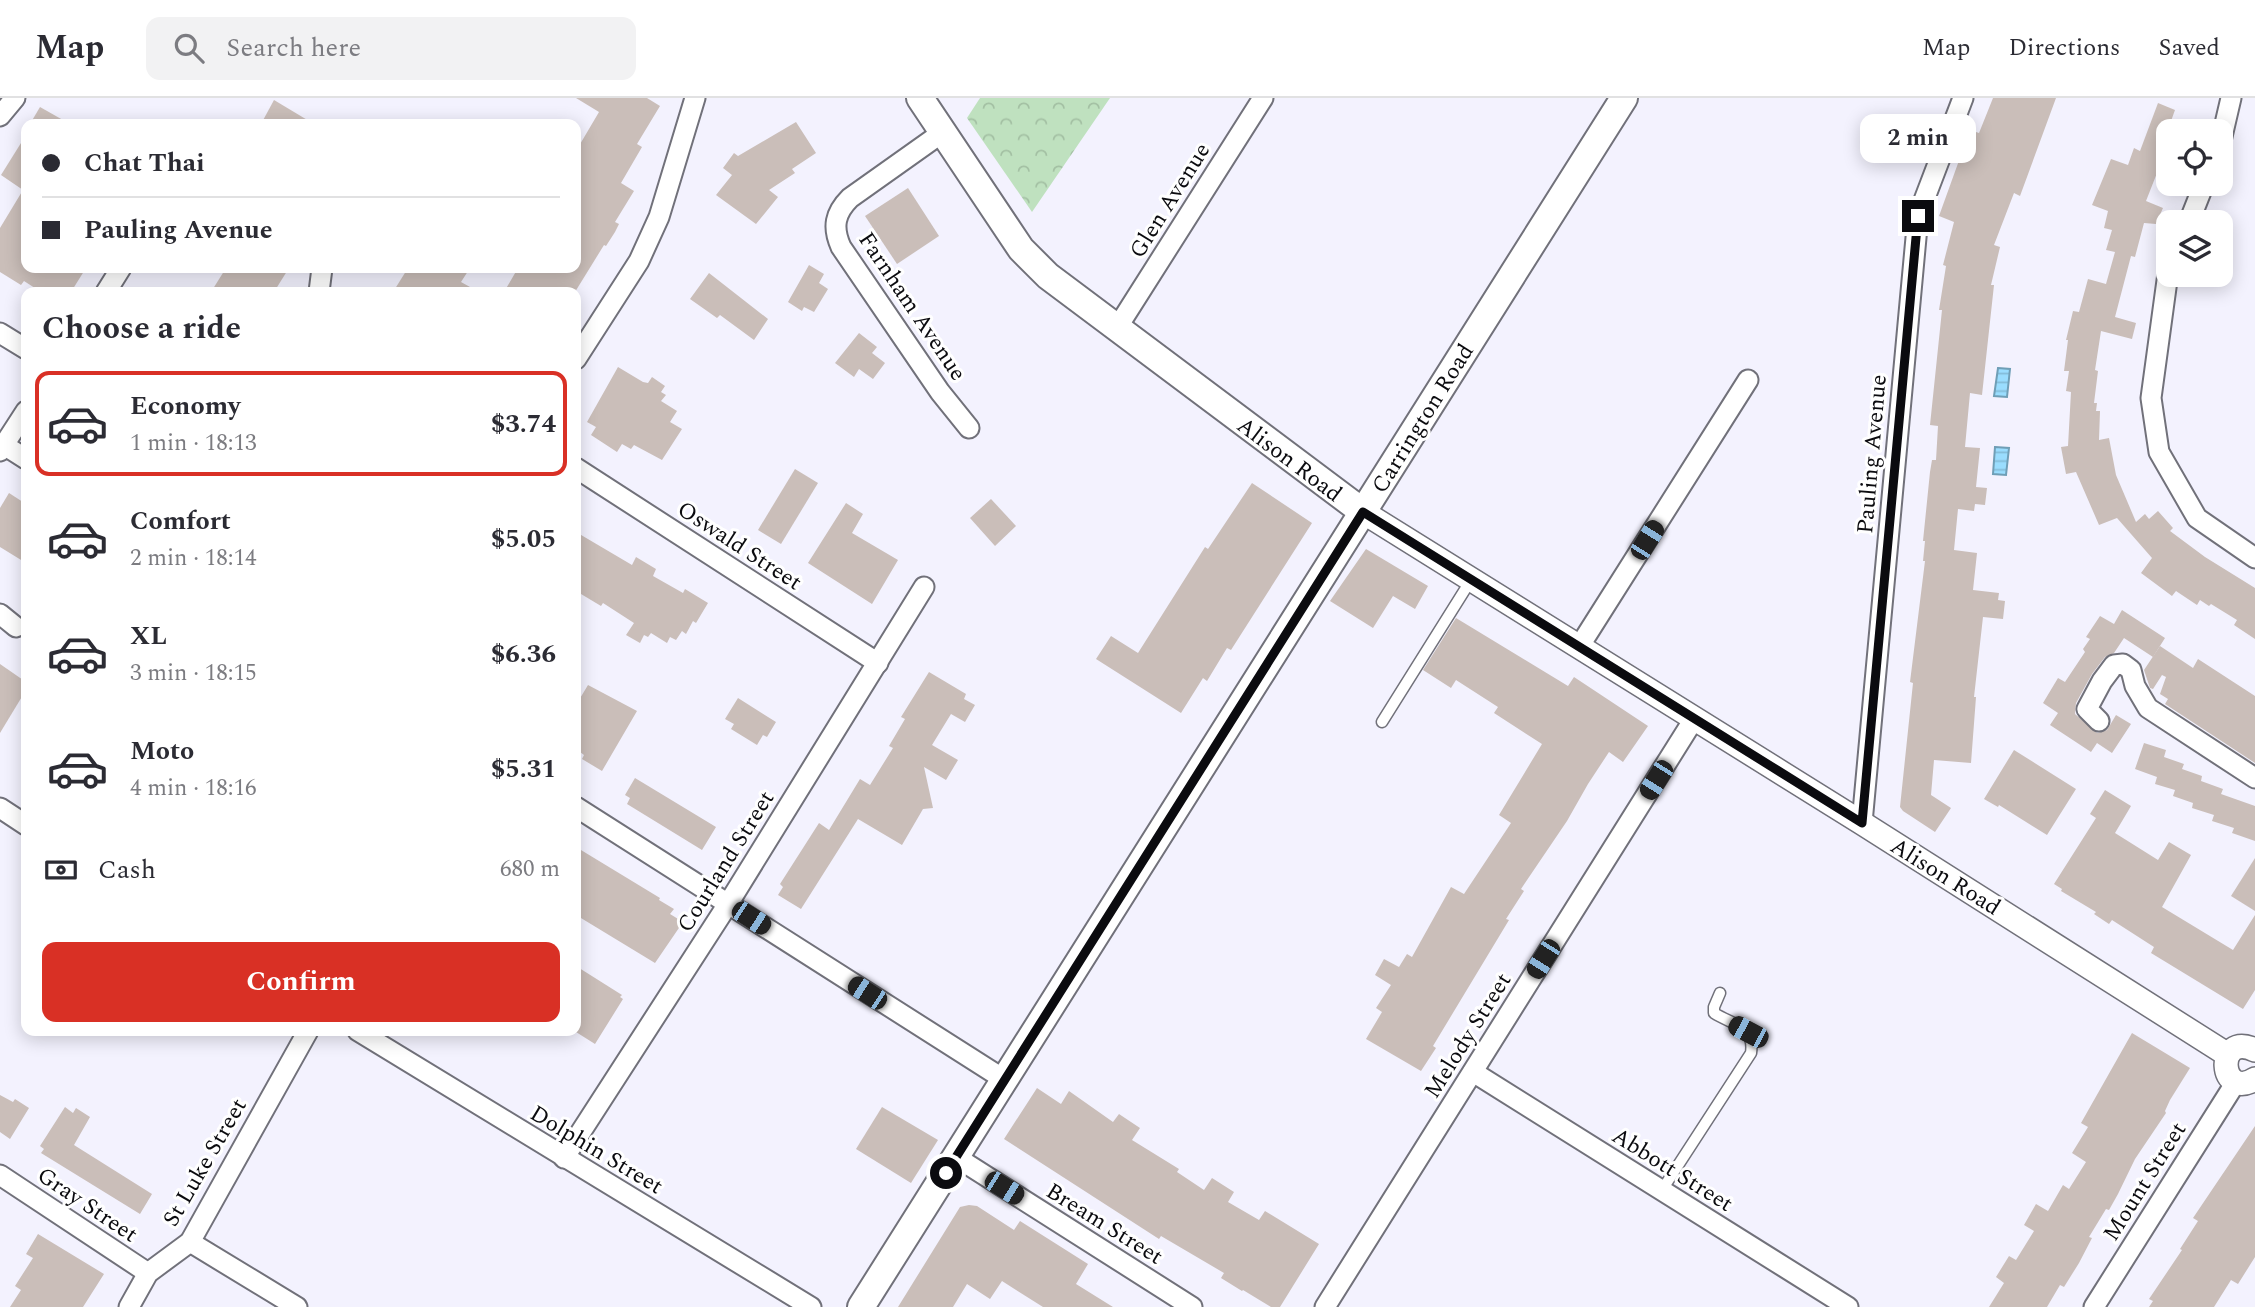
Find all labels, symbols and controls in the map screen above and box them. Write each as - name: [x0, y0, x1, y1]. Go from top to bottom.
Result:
- search box: [146, 17, 636, 80]
- text: Map: [35, 23, 104, 73]
- text: Search here: [226, 28, 361, 68]
- icon: search: [170, 29, 208, 67]
- text: Map: [1922, 30, 1970, 66]
- text: Directions: [2008, 30, 2120, 66]
- text: Saved: [2158, 30, 2220, 66]
- callout: 2 min: [1860, 115, 1976, 164]
- map controls: [2156, 119, 2233, 287]
- button: locate: [2156, 119, 2233, 196]
- text: 2 min: [1887, 121, 1949, 156]
- street label: Glen Avenue: [1121, 136, 1220, 265]
- text: Chat Thai: [84, 143, 205, 183]
- route end: [1902, 200, 1934, 232]
- text: Pauling Avenue: [84, 210, 273, 250]
- button: layers: [2156, 210, 2233, 287]
- street label: Farnham Avenue: [849, 225, 975, 389]
- text: Choose a ride: [42, 304, 241, 353]
- street label: Carrington Road: [1363, 337, 1483, 500]
- street label: Pauling Avenue: [1848, 373, 1897, 535]
- text: Economy: [130, 386, 240, 426]
- icon: car: [46, 392, 109, 455]
- text: $3.74: [491, 404, 556, 444]
- street label: Alison Road: [1229, 409, 1349, 512]
- text: 1 min · 18:13: [130, 426, 257, 461]
- street label: Oswald Street: [670, 493, 809, 600]
- text: Comfort: [130, 501, 231, 541]
- icon: car: [46, 507, 109, 570]
- car: [1627, 517, 1668, 563]
- text: $5.05: [491, 519, 556, 559]
- text: 2 min · 18:14: [130, 541, 257, 576]
- text: XL: [130, 616, 167, 656]
- icon: car: [46, 622, 109, 685]
- text: $6.36: [491, 634, 556, 674]
- text: 3 min · 18:15: [130, 656, 257, 691]
- text: Moto: [130, 731, 194, 771]
- icon: car: [46, 737, 109, 800]
- text: $5.31: [491, 749, 556, 789]
- car: [1636, 757, 1677, 803]
- text: 4 min · 18:16: [130, 771, 257, 806]
- street label: Courland Street: [669, 784, 784, 940]
- street label: Alison Road: [1883, 829, 2007, 925]
- text: Cash: [98, 850, 156, 890]
- icon: cash: [42, 851, 80, 889]
- text: 680 m: [500, 852, 560, 887]
- car: [728, 898, 775, 938]
- car: [1523, 936, 1564, 982]
- button: Confirm: [42, 942, 560, 1022]
- street label: Melody Street: [1416, 966, 1521, 1105]
- car: [844, 973, 891, 1013]
- car: [1725, 1013, 1772, 1051]
- street label: St Luke Street: [154, 1092, 256, 1234]
- street label: Dolphin Street: [523, 1097, 670, 1204]
- street label: Mount Street: [2095, 1115, 2196, 1248]
- street label: Abbott Street: [1605, 1119, 1740, 1222]
- route start: [930, 1157, 962, 1189]
- street label: Gray Street: [30, 1158, 145, 1252]
- car: [981, 1168, 1028, 1208]
- street label: Bream Street: [1039, 1174, 1170, 1274]

